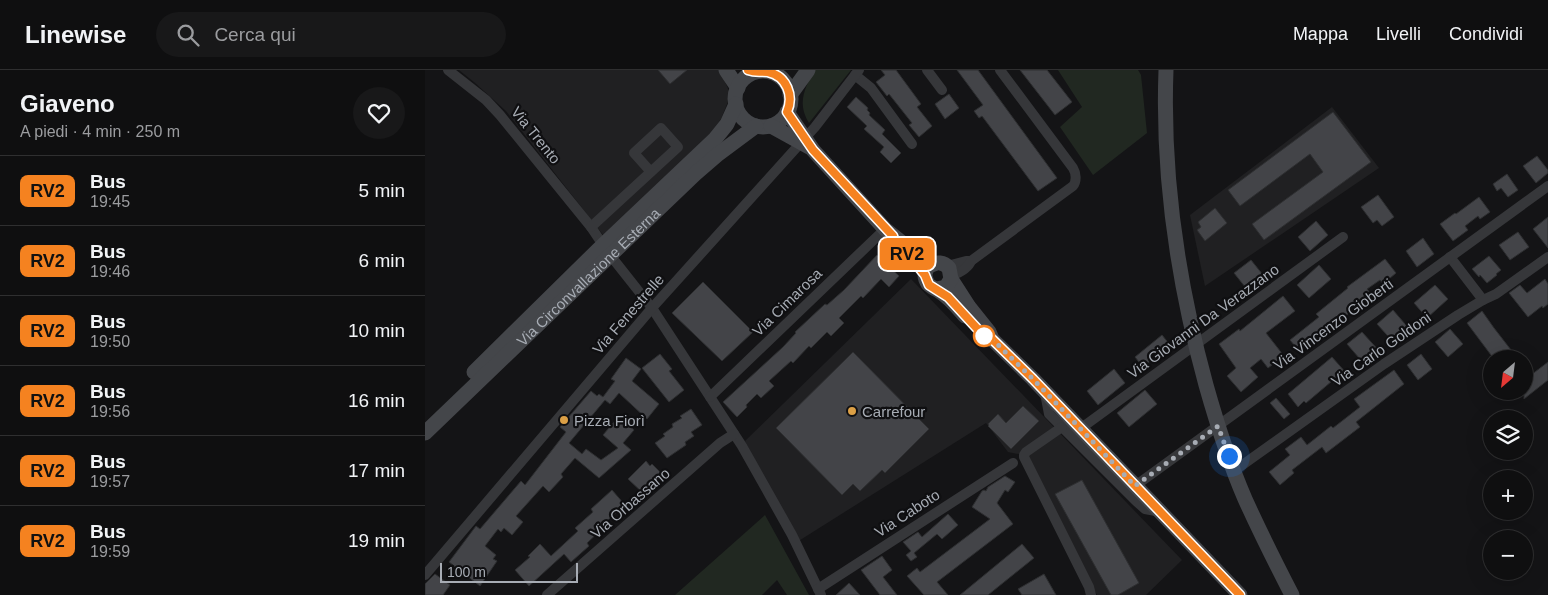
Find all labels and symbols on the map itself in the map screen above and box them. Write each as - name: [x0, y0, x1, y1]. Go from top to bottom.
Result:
- street label: Via Trento: [508, 103, 564, 167]
- street label: Via Circonvallazione Esterna: [513, 204, 664, 349]
- line badge: RV2: [878, 238, 936, 270]
- street label: Via Giovanni Da Verazzano: [1124, 260, 1282, 382]
- street label: Via Cimarosa: [749, 264, 826, 339]
- street label: Via Fenestrelle: [589, 271, 667, 357]
- street label: Via Vincenzo Gioberti: [1270, 275, 1396, 373]
- street label: Via Carlo Goldoni: [1328, 308, 1434, 390]
- unlabelled marker: [973, 325, 995, 347]
- north arrow: [1483, 350, 1533, 400]
- place label: Carrefour: [862, 403, 925, 420]
- marker: Carrefour: [846, 405, 858, 417]
- place label: Pizza Fiorì: [574, 412, 645, 429]
- marker: Pizza Fiorì: [558, 414, 570, 426]
- your location: [1217, 444, 1242, 469]
- street label: Via Orbassano: [587, 464, 673, 542]
- street label: Via Caboto: [871, 486, 943, 540]
- scale bar: [440, 560, 577, 583]

